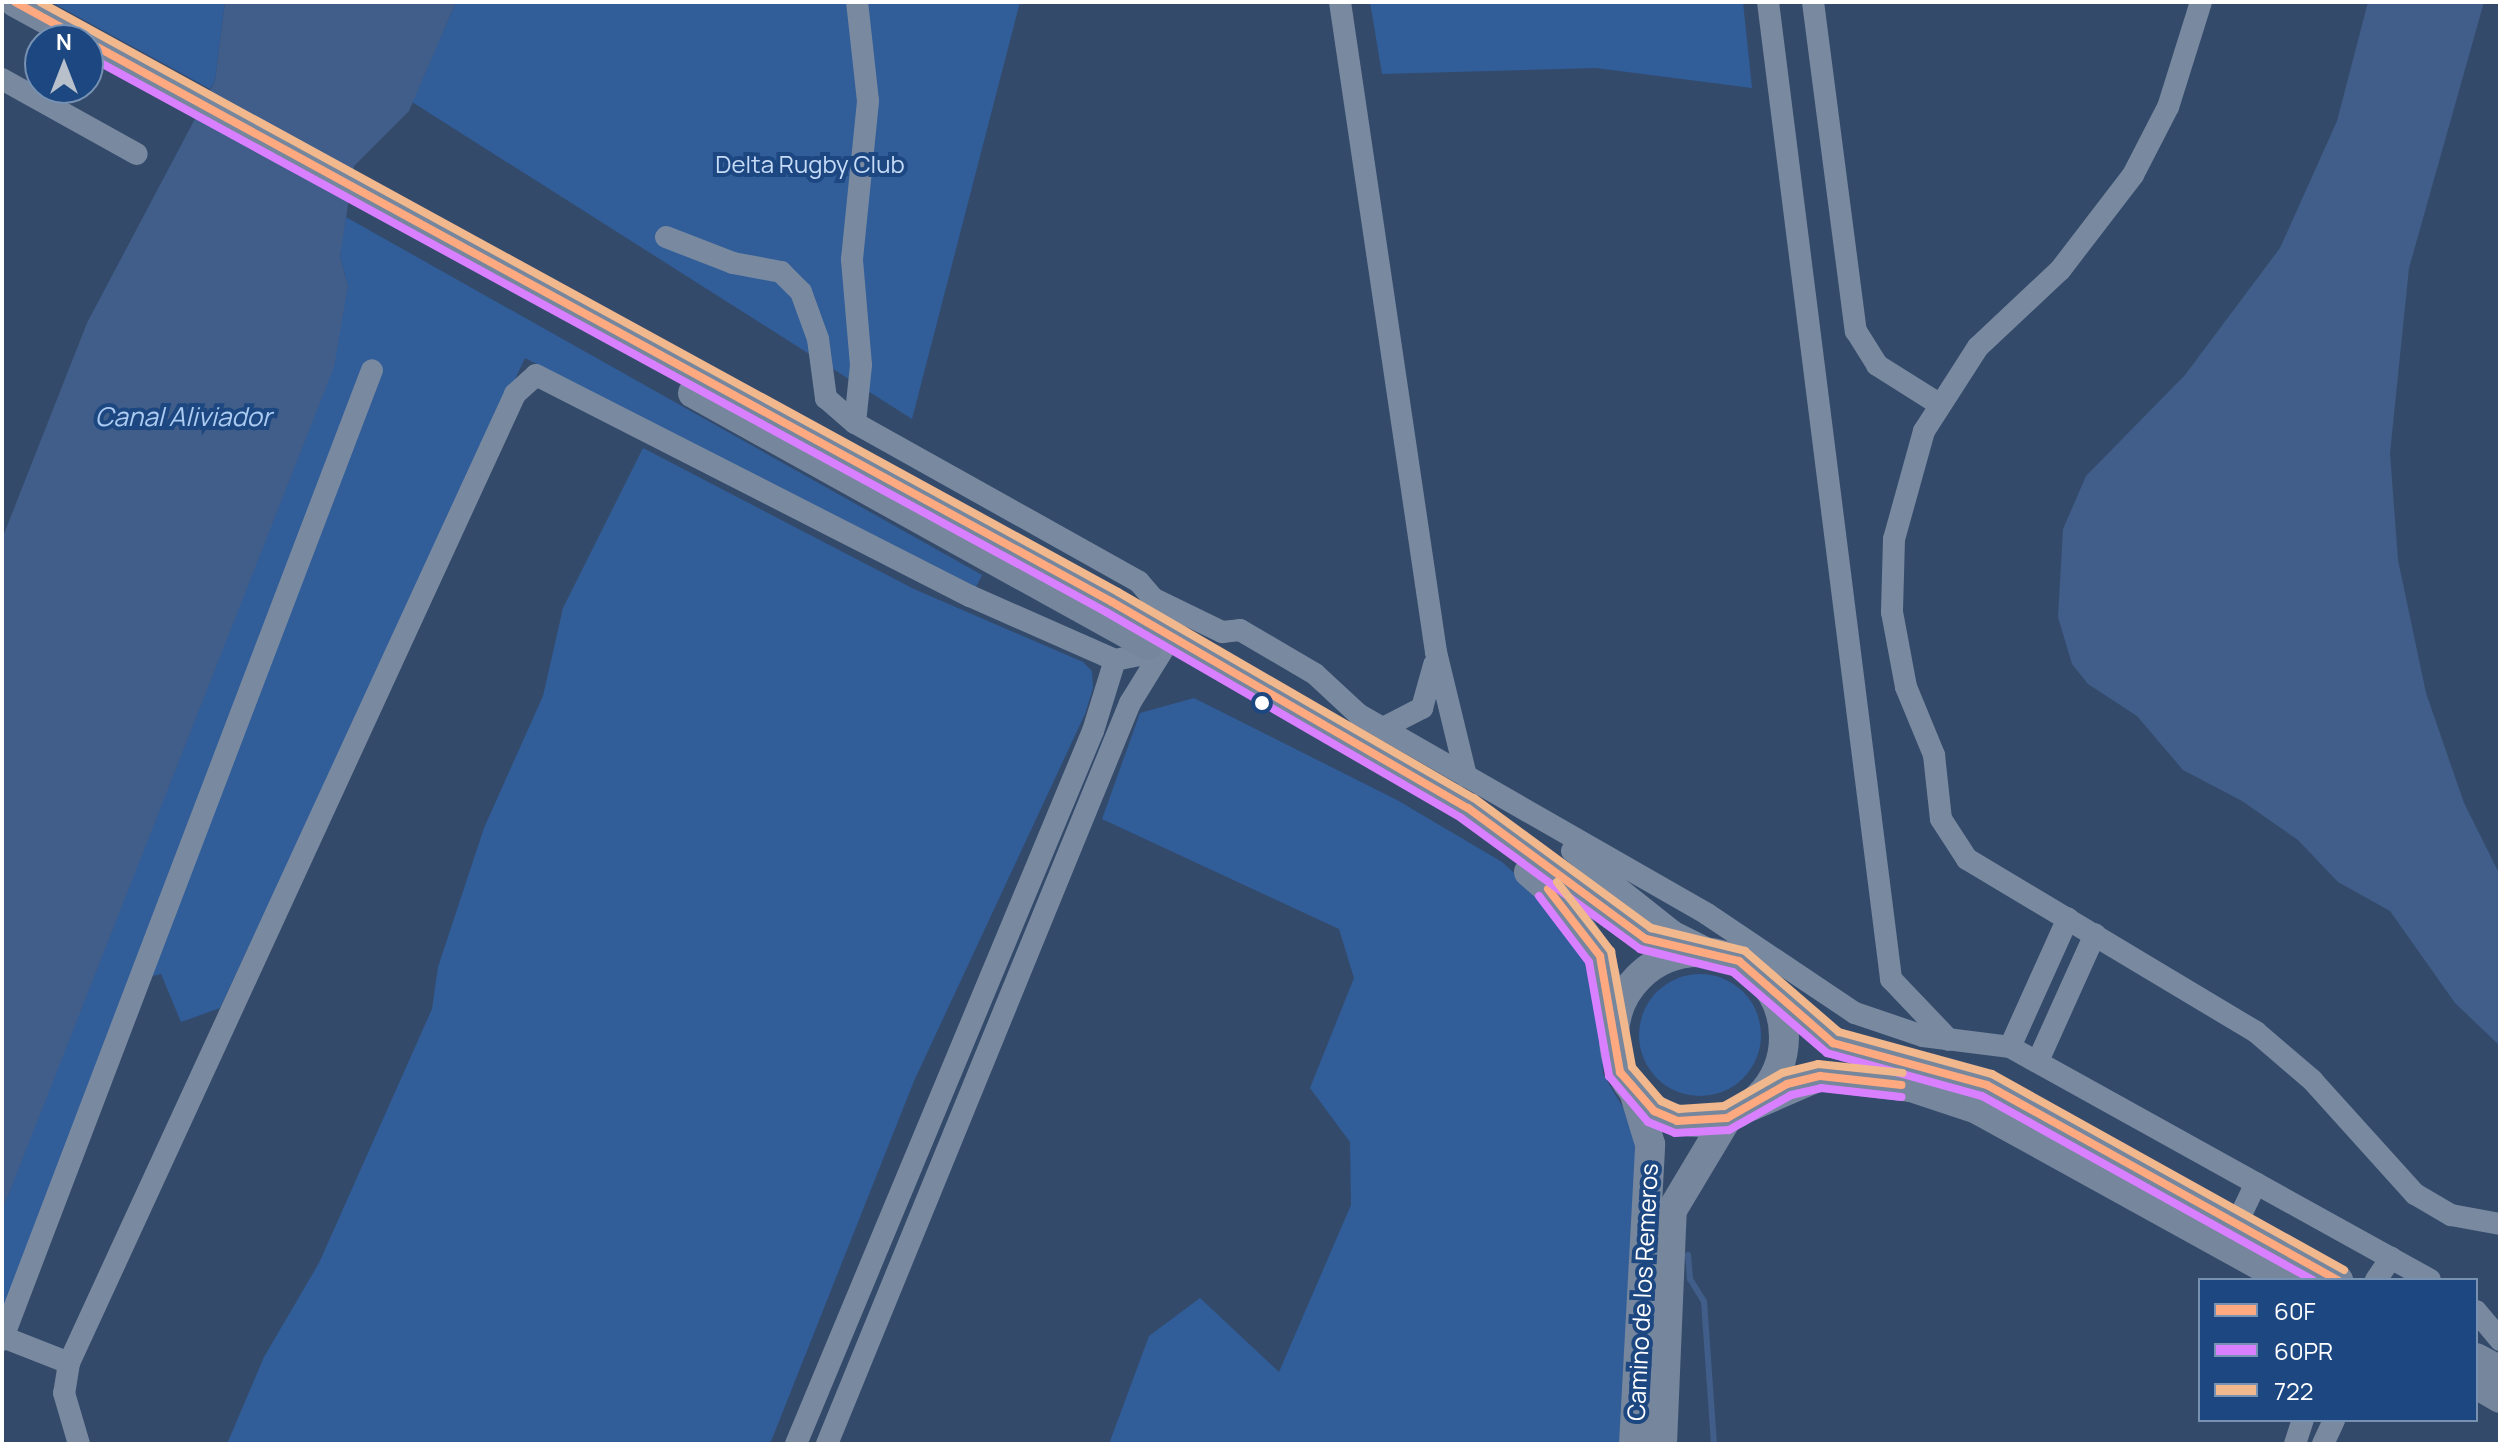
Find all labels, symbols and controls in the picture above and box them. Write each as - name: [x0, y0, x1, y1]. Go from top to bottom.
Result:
- north arrow: [24, 24, 104, 104]
- text: N: [56, 27, 72, 57]
- park label: Delta Rugby Club: [715, 150, 905, 178]
- water label: Canal Aliviador: [95, 401, 271, 433]
- unlabelled marker: [1254, 695, 1270, 711]
- street label: Camino de los Remeros: [1621, 1162, 1663, 1422]
- legend: [2198, 1278, 2478, 1422]
- text: 60F: [2274, 1294, 2316, 1327]
- text: 60PR: [2274, 1334, 2333, 1367]
- text: 722: [2274, 1374, 2313, 1407]

